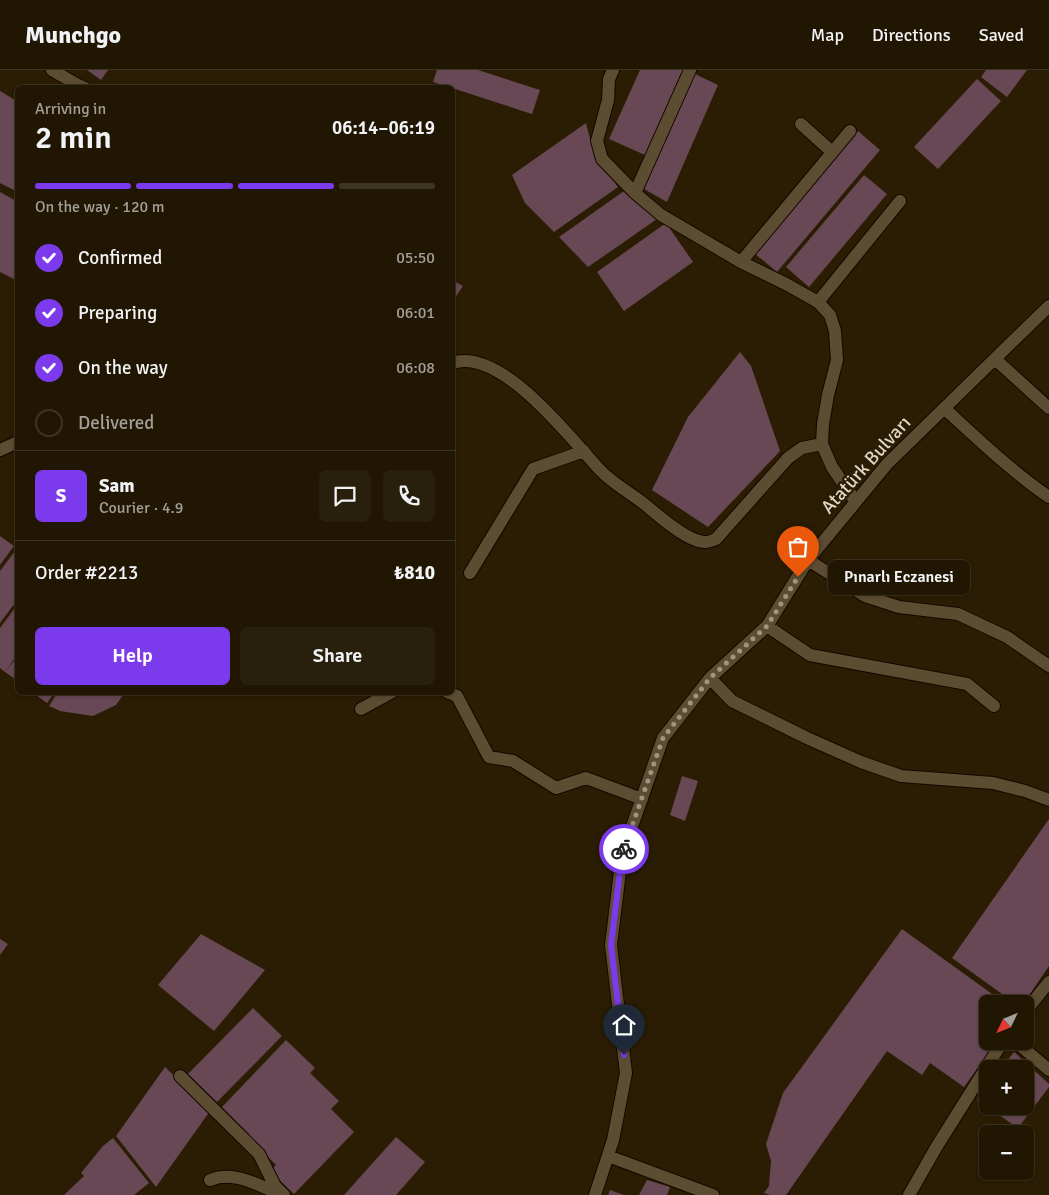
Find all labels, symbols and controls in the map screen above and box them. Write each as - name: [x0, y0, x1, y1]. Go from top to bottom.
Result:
- text: Munchgo: [25, 20, 121, 50]
- text: Map: [811, 24, 844, 46]
- text: Directions: [872, 24, 951, 46]
- text: Saved: [979, 24, 1024, 46]
- text: Arriving in: [35, 99, 106, 119]
- text: 06:14–06:19: [332, 116, 435, 140]
- text: 2 min: [35, 118, 112, 157]
- text: On the way · 120 m: [35, 197, 165, 217]
- icon: check: [35, 244, 63, 272]
- text: Confirmed: [78, 246, 162, 270]
- text: 05:50: [396, 248, 435, 268]
- icon: check: [35, 299, 63, 327]
- text: Preparing: [78, 301, 157, 325]
- text: 06:01: [396, 303, 435, 323]
- icon: check: [35, 354, 63, 382]
- text: On the way: [78, 356, 168, 380]
- text: 06:08: [396, 358, 435, 378]
- text: Delivered: [78, 411, 154, 435]
- street label: Atatürk Bulvarı: [816, 411, 916, 519]
- button: chat: [319, 470, 371, 522]
- button: phone: [383, 470, 435, 522]
- text: Sam: [99, 474, 135, 498]
- text: S: [56, 484, 66, 508]
- text: Courier · 4.9: [99, 498, 183, 518]
- pin: [777, 526, 819, 577]
- icon: bag: [784, 533, 812, 561]
- callout: Pınarlı Eczanesi: [828, 560, 970, 594]
- text: Order #2213: [35, 561, 138, 585]
- text: ₺810: [394, 561, 435, 585]
- text: Pınarlı Eczanesi: [844, 567, 954, 587]
- button: Help: [35, 627, 230, 685]
- button: Share: [240, 627, 435, 685]
- courier: [599, 824, 649, 874]
- icon: bike: [610, 835, 638, 863]
- north arrow: [979, 995, 1034, 1050]
- map controls: [979, 995, 1034, 1180]
- pin: [603, 1004, 645, 1055]
- icon: home: [610, 1011, 638, 1039]
- button: +: [979, 1060, 1034, 1115]
- button: −: [979, 1125, 1034, 1180]

